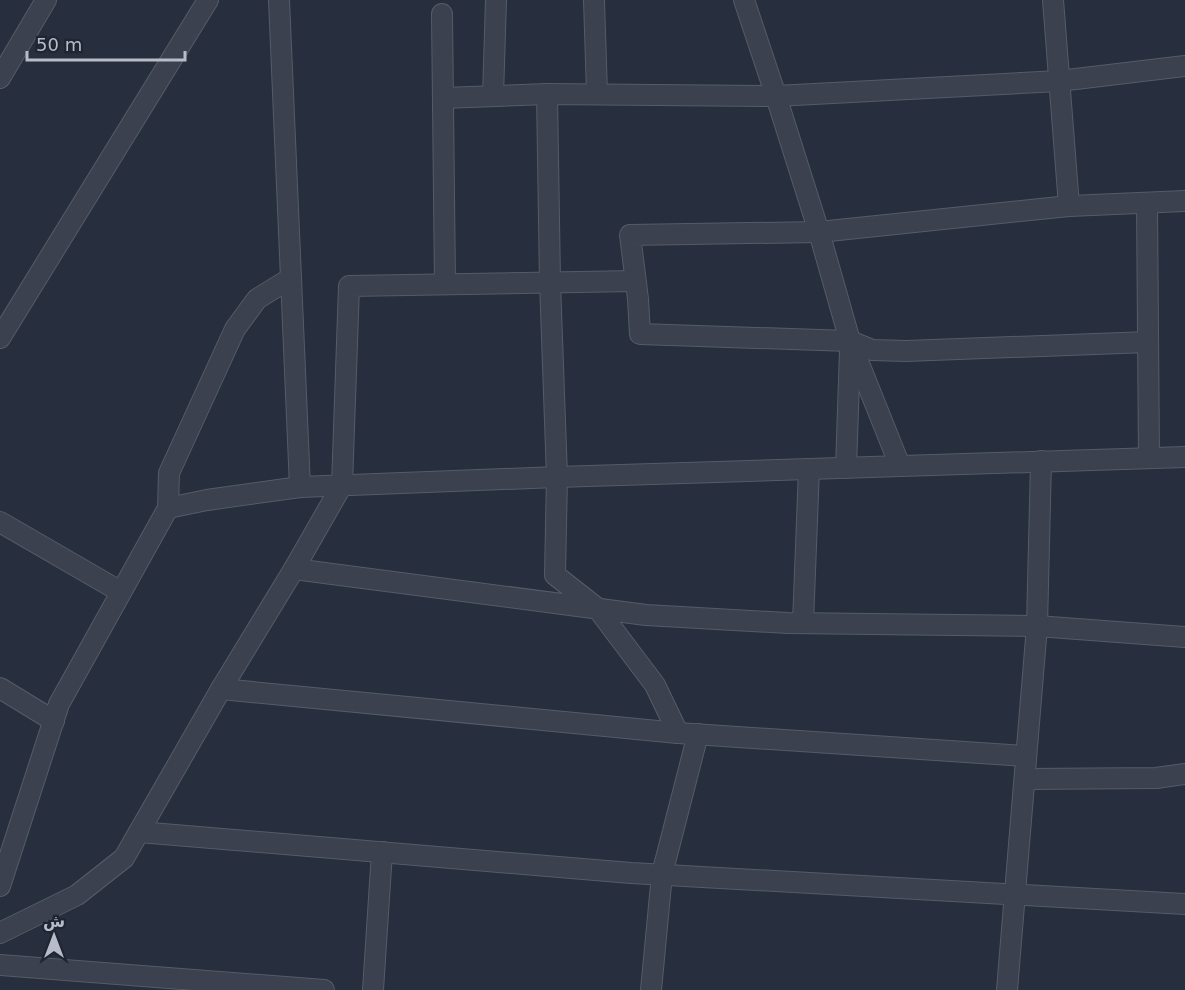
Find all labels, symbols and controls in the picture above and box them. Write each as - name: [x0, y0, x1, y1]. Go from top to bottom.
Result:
- scale bar: [27, 24, 184, 62]
- text: 50 m: [36, 34, 82, 55]
- north arrow: [24, 906, 84, 966]
- text: ش: [43, 912, 65, 931]

